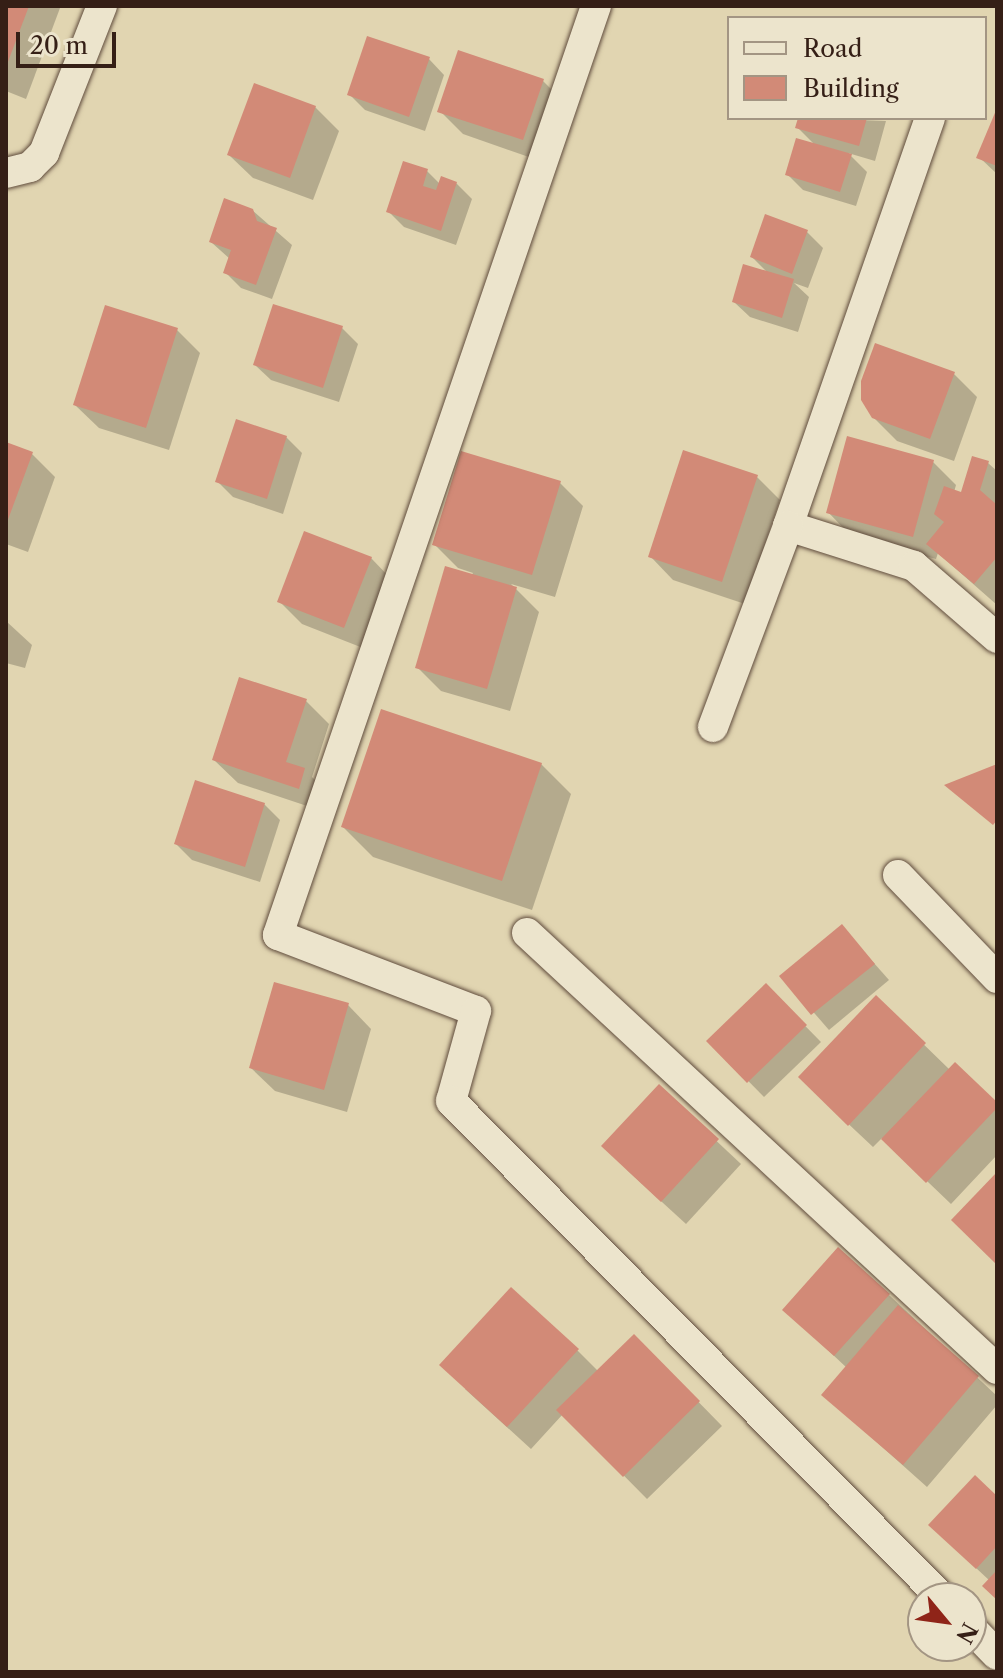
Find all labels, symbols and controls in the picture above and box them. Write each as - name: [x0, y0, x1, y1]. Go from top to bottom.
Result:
- scale bar: [20, 16, 120, 66]
- legend: [727, 16, 987, 120]
- text: 20 m: [30, 31, 88, 60]
- text: Road: [803, 34, 862, 63]
- text: Building: [803, 74, 899, 103]
- north arrow: [907, 1582, 987, 1662]
- text: N: [950, 1618, 983, 1648]

